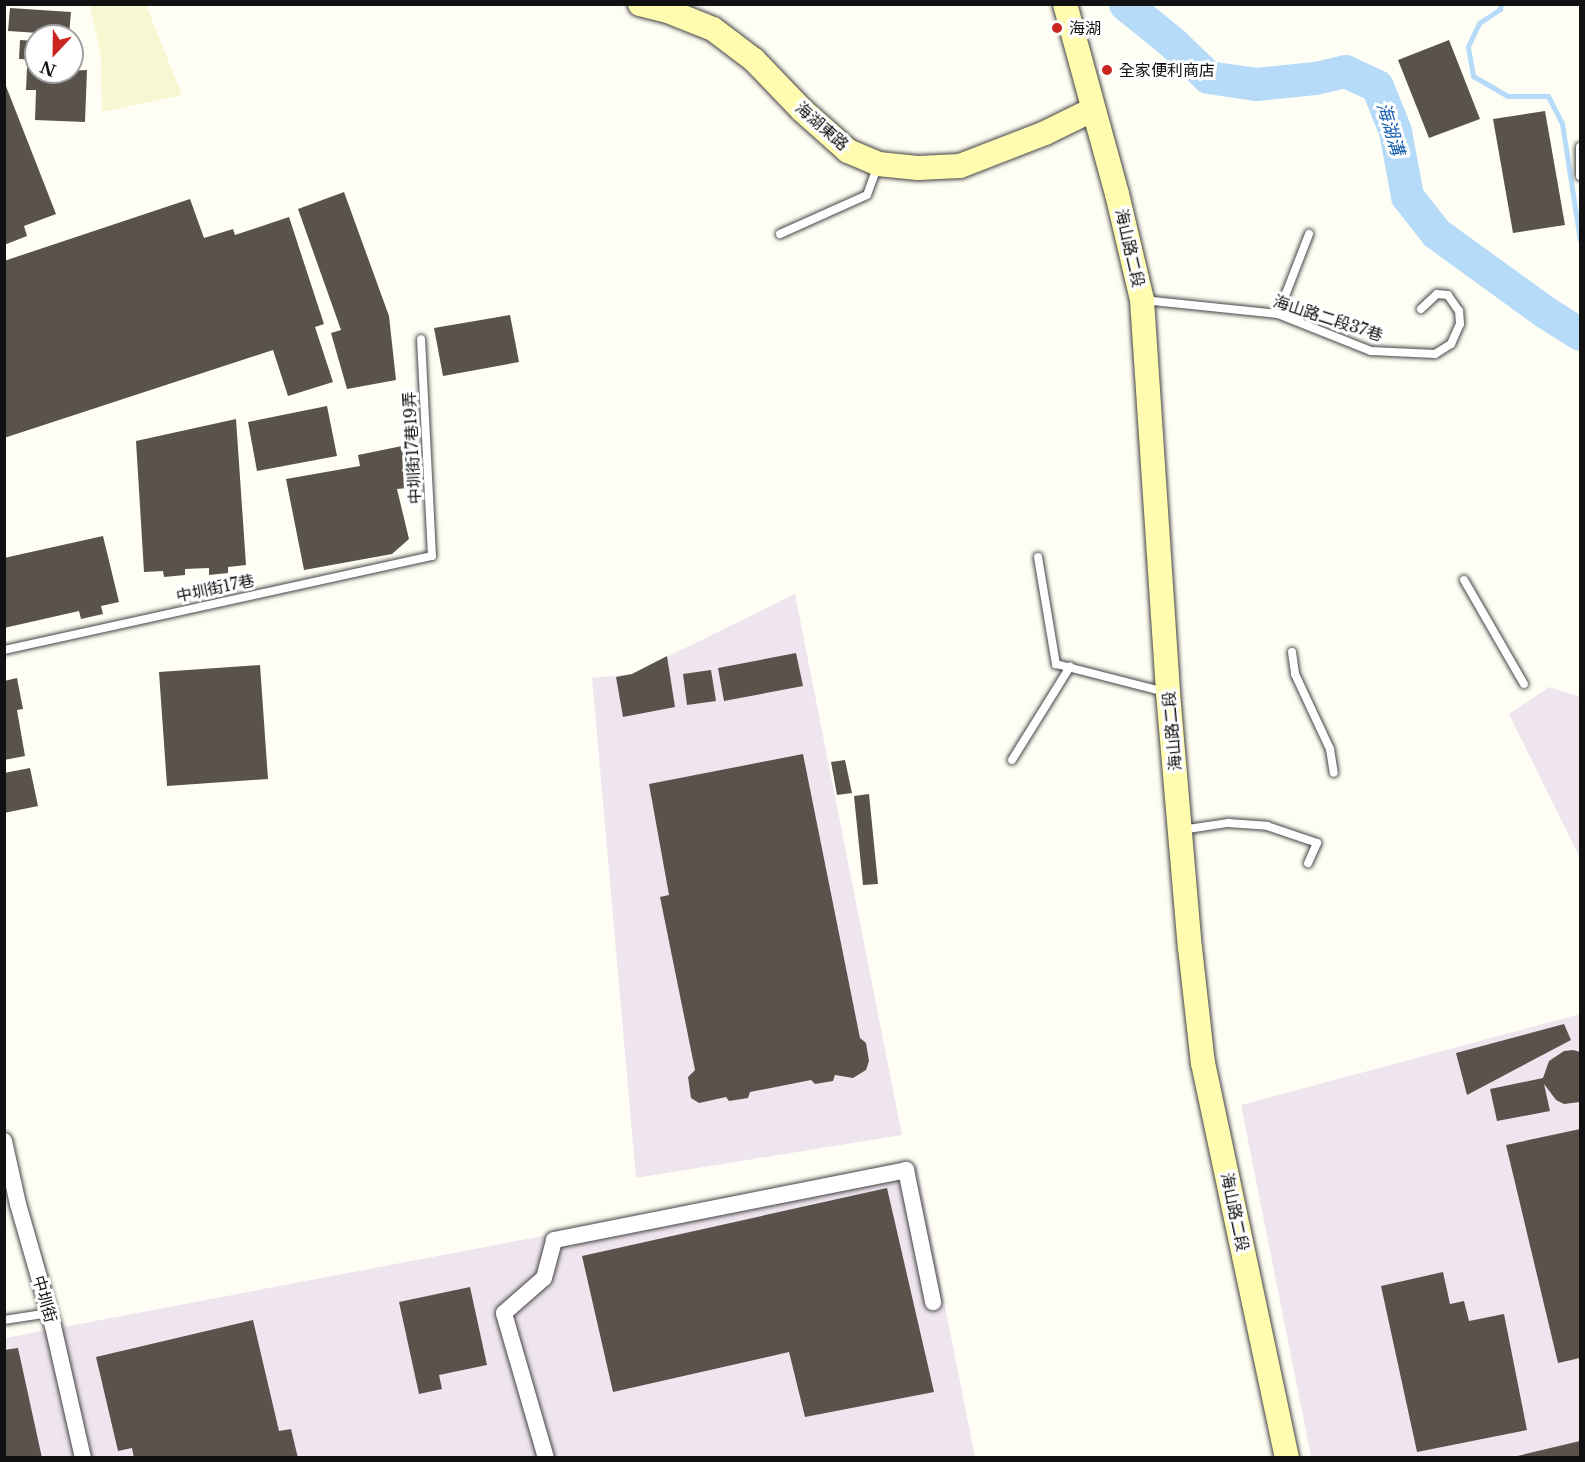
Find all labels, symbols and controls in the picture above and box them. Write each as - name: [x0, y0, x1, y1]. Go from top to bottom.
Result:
- place label: 海湖: [1069, 18, 1101, 38]
- marker: 海湖: [1050, 21, 1064, 35]
- north arrow: [24, 24, 84, 84]
- text: N: [37, 57, 59, 81]
- place label: 全家便利商店: [1119, 60, 1215, 80]
- marker: 全家便利商店: [1100, 63, 1114, 77]
- street label: 海湖東路: [792, 98, 852, 154]
- water label: 海湖溝: [1372, 100, 1408, 158]
- street label: 海山路二段: [1112, 207, 1148, 289]
- street label: 海山路二段37巷: [1271, 291, 1385, 345]
- street label: 中圳街17巷19弄: [399, 391, 425, 505]
- street label: 中圳街17巷: [174, 570, 256, 606]
- street label: 海山路二段: [1159, 690, 1185, 772]
- street label: 海山路二段: [1217, 1171, 1253, 1253]
- street label: 中圳街: [29, 1273, 61, 1325]

